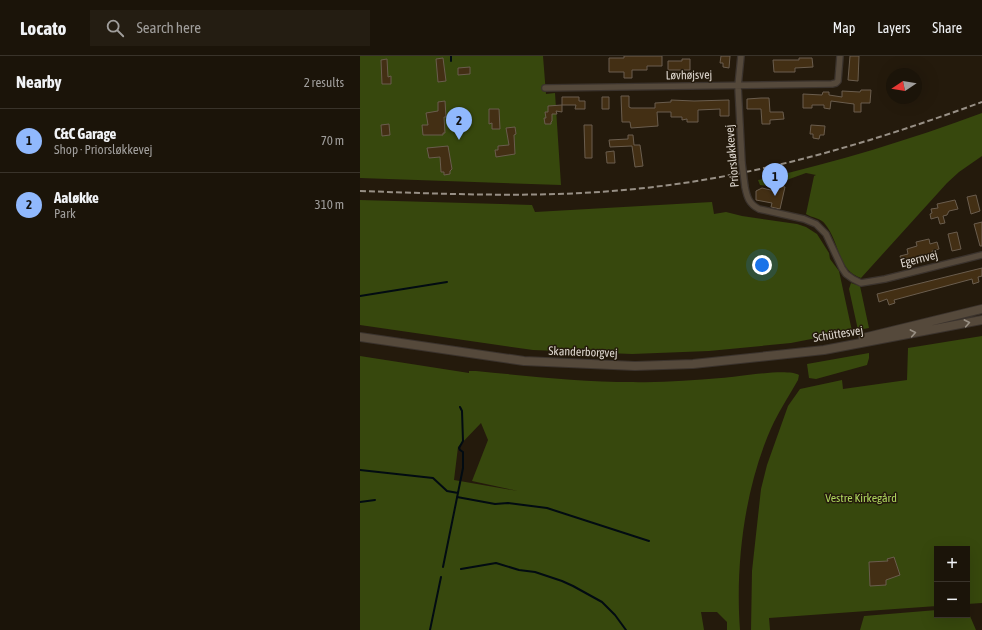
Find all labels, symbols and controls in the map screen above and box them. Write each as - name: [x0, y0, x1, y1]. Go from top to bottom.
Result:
- search box: [90, 10, 370, 46]
- text: Locato: [20, 17, 66, 39]
- icon: search: [104, 17, 126, 39]
- text: Search here: [136, 19, 201, 36]
- text: Map: [833, 20, 855, 36]
- text: Layers: [877, 20, 910, 36]
- text: Share: [932, 20, 962, 36]
- street label: Løvhøjsvej: [666, 68, 712, 82]
- north arrow: [886, 68, 922, 104]
- text: Nearby: [16, 72, 62, 92]
- text: 2 results: [304, 75, 344, 90]
- pin: 2: [446, 107, 472, 140]
- street label: Priorsløkkevej: [722, 124, 742, 188]
- text: C&C Garage: [54, 125, 116, 142]
- text: 1: [26, 133, 32, 148]
- text: 70 m: [321, 133, 344, 148]
- text: Shop · Priorsløkkevej: [54, 142, 153, 157]
- pin: 1: [762, 163, 788, 196]
- text: Aaløkke: [54, 189, 99, 206]
- text: 2: [26, 197, 32, 212]
- text: 310 m: [315, 197, 344, 212]
- text: Park: [54, 206, 76, 221]
- street label: Egernvej: [899, 248, 939, 270]
- your location: [752, 255, 772, 275]
- one-way arrow: [964, 319, 970, 327]
- street label: Schüttesvej: [812, 323, 864, 345]
- one-way arrow: [910, 330, 916, 338]
- street label: Skanderborgvej: [548, 344, 618, 360]
- park label: Vestre Kirkegård: [825, 491, 897, 505]
- map controls: [934, 546, 970, 618]
- button: +: [934, 546, 970, 582]
- button: −: [934, 582, 970, 618]

